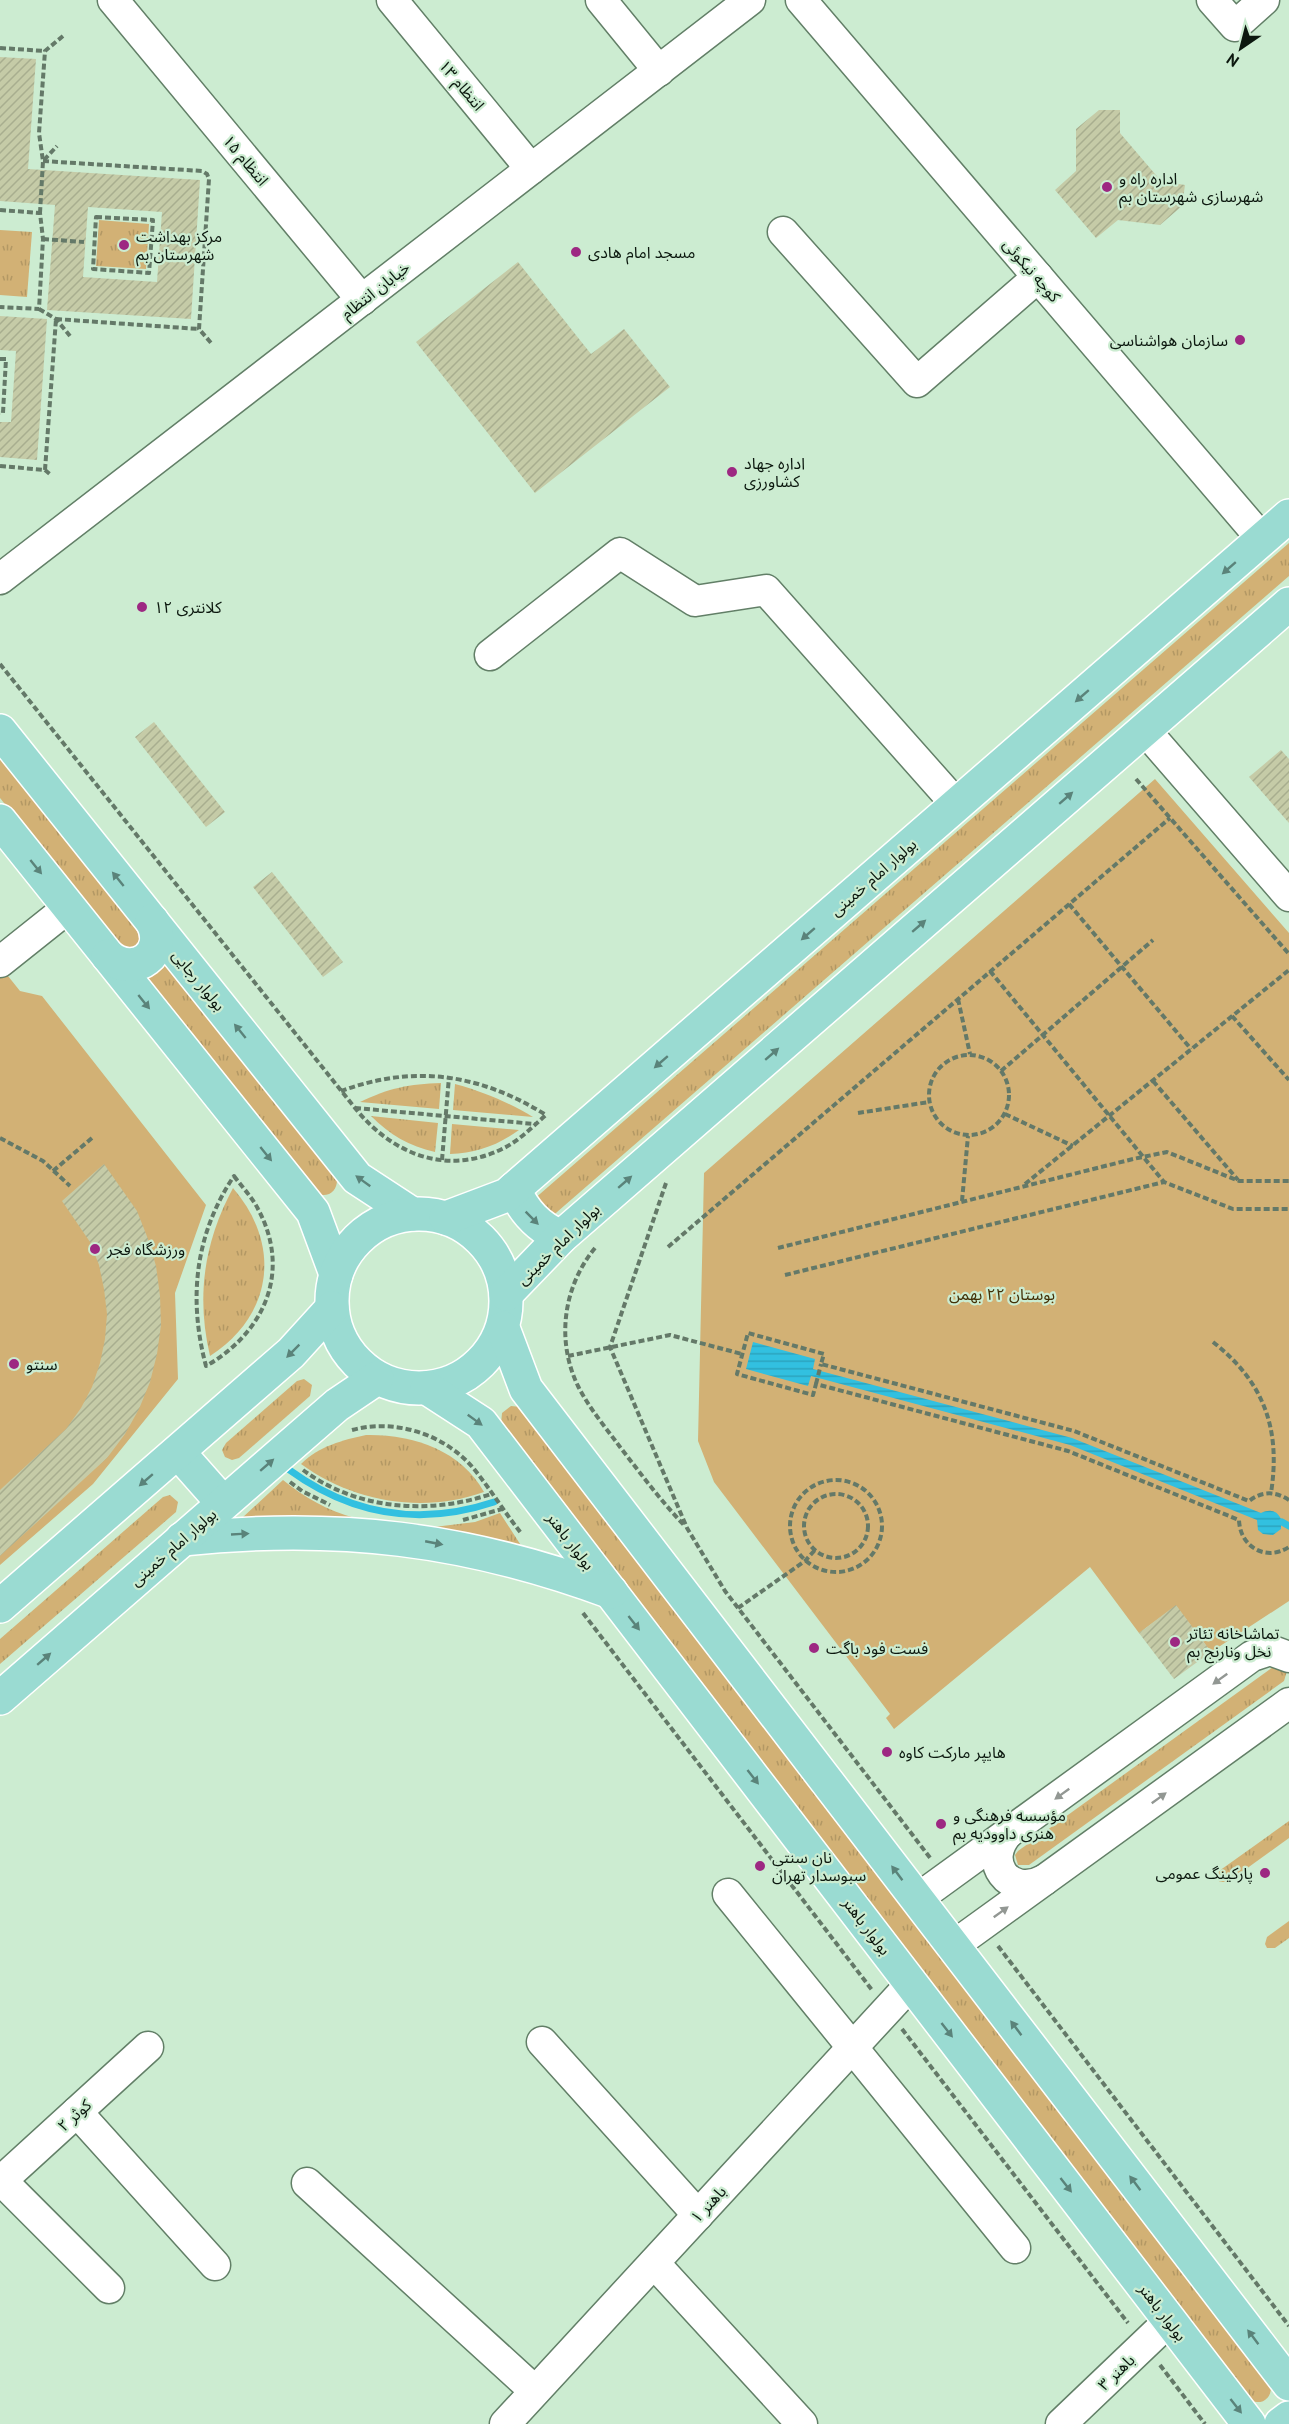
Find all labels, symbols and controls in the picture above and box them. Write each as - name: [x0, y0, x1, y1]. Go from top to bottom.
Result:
- north arrow: [1211, 18, 1271, 78]
- text: N: [1222, 49, 1242, 71]
- street label: انتظام ۱۳: [433, 55, 489, 117]
- street label: انتظام ۱۵: [217, 130, 273, 192]
- place label: اداره راه و شهرسازی شهرستان بم: [1119, 168, 1263, 209]
- marker: اداره راه و شهرسازی شهرستان بم: [1100, 180, 1114, 194]
- place label: مرکز بهداشت شهرستان بم: [136, 226, 222, 267]
- street label: کوچه نیکوئی: [998, 234, 1065, 307]
- marker: مرکز بهداشت شهرستان بم: [117, 238, 131, 252]
- place label: مسجد امام هادی: [588, 242, 696, 265]
- marker: مسجد امام هادی: [569, 245, 583, 259]
- street label: خیابان انتظام: [336, 257, 415, 326]
- place label: سازمان هواشناسی: [1110, 330, 1228, 350]
- marker: سازمان هواشناسی: [1233, 333, 1247, 347]
- place label: اداره جهاد کشاورزی: [744, 453, 805, 491]
- marker: اداره جهاد کشاورزی: [725, 465, 739, 479]
- one-way arrow: [1222, 561, 1237, 574]
- place label: کلانتری ۱۲: [154, 597, 222, 617]
- marker: کلانتری ۱۲: [135, 600, 149, 614]
- one-way arrow: [1074, 689, 1090, 702]
- one-way arrow: [1058, 792, 1073, 805]
- street label: بولوار امام خمینی: [826, 834, 922, 922]
- one-way arrow: [30, 859, 43, 875]
- one-way arrow: [112, 871, 125, 887]
- one-way arrow: [911, 920, 926, 933]
- one-way arrow: [801, 927, 816, 940]
- street label: بولوار رجایی: [168, 945, 230, 1015]
- one-way arrow: [138, 994, 150, 1009]
- one-way arrow: [233, 1023, 246, 1039]
- one-way arrow: [764, 1048, 779, 1061]
- one-way arrow: [653, 1055, 669, 1068]
- one-way arrow: [259, 1146, 272, 1161]
- one-way arrow: [356, 1176, 371, 1188]
- one-way arrow: [617, 1176, 632, 1189]
- street label: بولوار امام خمینی: [512, 1199, 606, 1291]
- one-way arrow: [525, 1210, 539, 1224]
- place label: ورزشگاه فجر: [106, 1239, 185, 1259]
- marker: ورزشگاه فجر: [88, 1242, 102, 1256]
- park label: بوستان ۲۲ بهمن: [949, 1284, 1055, 1304]
- one-way arrow: [286, 1344, 300, 1358]
- place label: سنتو: [26, 1354, 58, 1374]
- marker: سنتو: [7, 1357, 21, 1371]
- one-way arrow: [467, 1414, 483, 1426]
- one-way arrow: [259, 1459, 274, 1472]
- one-way arrow: [138, 1473, 154, 1486]
- street label: بولوار امام خمینی: [126, 1504, 222, 1592]
- street label: بولوار باهنر: [542, 1507, 599, 1574]
- one-way arrow: [230, 1529, 249, 1538]
- one-way arrow: [425, 1539, 444, 1548]
- one-way arrow: [628, 1615, 640, 1630]
- place label: تماشاخانه تئاتر نخل ونارنج بم: [1186, 1623, 1280, 1664]
- marker: تماشاخانه تئاتر نخل ونارنج بم: [1168, 1635, 1182, 1649]
- place label: فست فود باگت: [826, 1638, 928, 1658]
- marker: فست فود باگت: [807, 1641, 821, 1655]
- one-way arrow: [36, 1653, 52, 1666]
- one-way arrow: [1212, 1673, 1227, 1685]
- place label: هایپر مارکت کاوه: [899, 1742, 1006, 1763]
- marker: هایپر مارکت کاوه: [880, 1745, 894, 1759]
- one-way arrow: [747, 1769, 759, 1785]
- one-way arrow: [1054, 1787, 1069, 1799]
- one-way arrow: [1151, 1792, 1166, 1804]
- place label: مؤسسه فرهنگی و هنری داوودیه بم: [953, 1805, 1066, 1846]
- marker: مؤسسه فرهنگی و هنری داوودیه بم: [934, 1817, 948, 1831]
- place label: نان سنتی سبوسدار تهران: [772, 1847, 866, 1885]
- marker: نان سنتی سبوسدار تهران: [753, 1859, 767, 1873]
- place label: پارکینگ عمومی: [1155, 1863, 1253, 1884]
- one-way arrow: [892, 1866, 904, 1881]
- marker: پارکینگ عمومی: [1258, 1866, 1272, 1880]
- street label: بولوار باهنر: [838, 1892, 895, 1959]
- one-way arrow: [992, 1906, 1008, 1918]
- one-way arrow: [1010, 2020, 1023, 2036]
- one-way arrow: [941, 2022, 953, 2038]
- street label: کوثر ۲: [53, 2094, 95, 2135]
- one-way arrow: [1129, 2175, 1141, 2190]
- one-way arrow: [1059, 2177, 1072, 2193]
- street label: باهنر ۱: [686, 2181, 730, 2227]
- street label: بولوار باهنر: [1134, 2278, 1191, 2345]
- one-way arrow: [1248, 2330, 1260, 2345]
- street label: باهنر ۳: [1093, 2350, 1139, 2394]
- one-way arrow: [1229, 2399, 1241, 2414]

